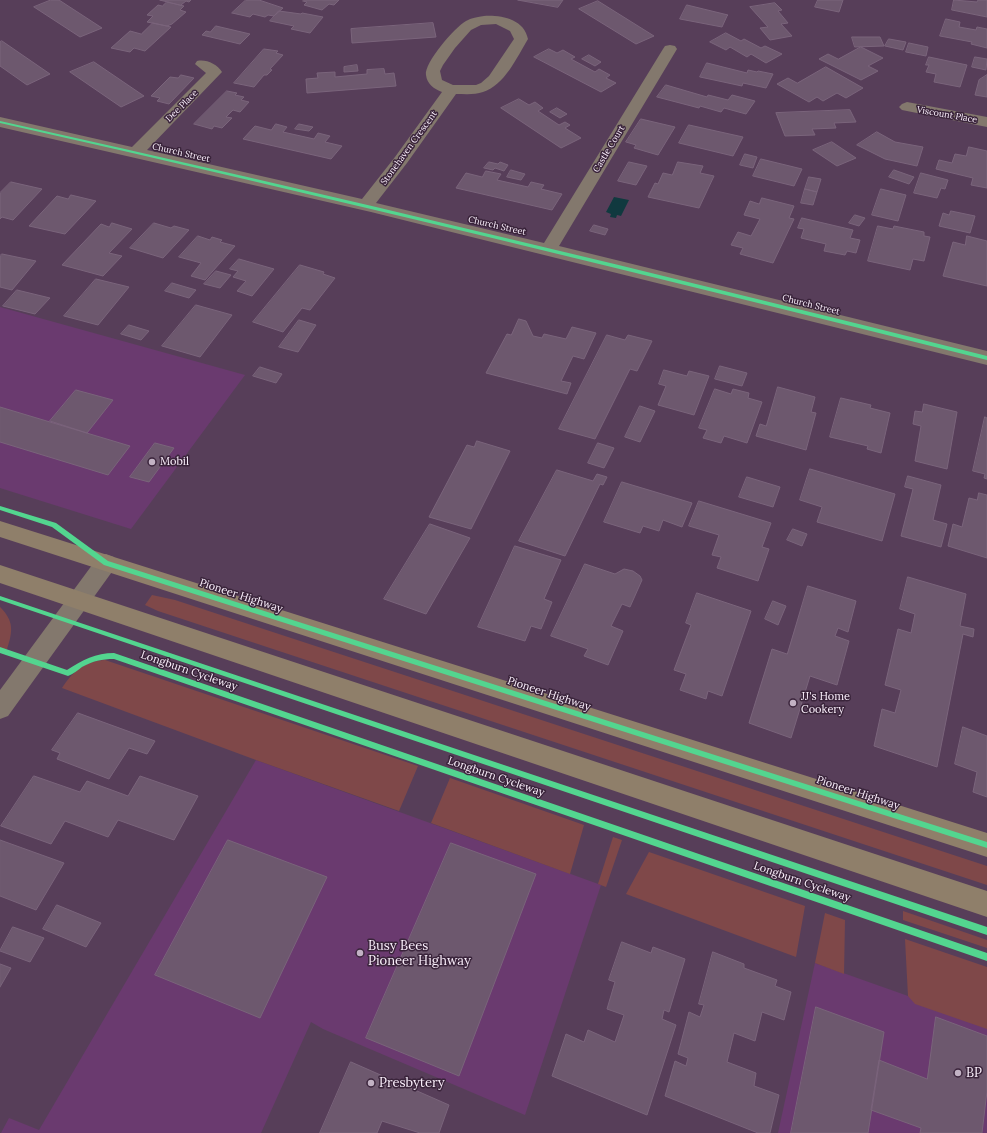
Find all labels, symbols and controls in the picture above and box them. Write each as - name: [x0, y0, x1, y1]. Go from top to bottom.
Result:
- street label: Dee Place: [164, 88, 200, 124]
- street label: Viscount Place: [916, 104, 978, 126]
- street label: Stonehaven Crescent: [378, 109, 440, 187]
- street label: Castle Court: [591, 124, 627, 174]
- street label: Church Street: [151, 141, 211, 165]
- street label: Church Street: [467, 214, 527, 238]
- street label: Church Street: [781, 293, 841, 317]
- place label: Mobil: [160, 455, 189, 469]
- marker: Mobil: [147, 457, 157, 467]
- street label: Pioneer Highway: [198, 576, 284, 616]
- street label: Longburn Cycleway: [139, 648, 239, 694]
- street label: Pioneer Highway: [506, 674, 592, 714]
- place label: JJ's Home Cookery: [801, 690, 850, 716]
- marker: JJ's Home Cookery: [788, 698, 798, 708]
- street label: Longburn Cycleway: [446, 754, 546, 800]
- street label: Pioneer Highway: [815, 773, 901, 813]
- street label: Longburn Cycleway: [752, 859, 852, 905]
- place label: Busy Bees Pioneer Highway: [368, 938, 471, 969]
- marker: Busy Bees Pioneer Highway: [355, 948, 365, 958]
- place label: BP: [966, 1065, 982, 1081]
- marker: BP: [953, 1068, 963, 1078]
- place label: Presbytery: [379, 1075, 445, 1091]
- marker: Presbytery: [366, 1078, 376, 1088]

